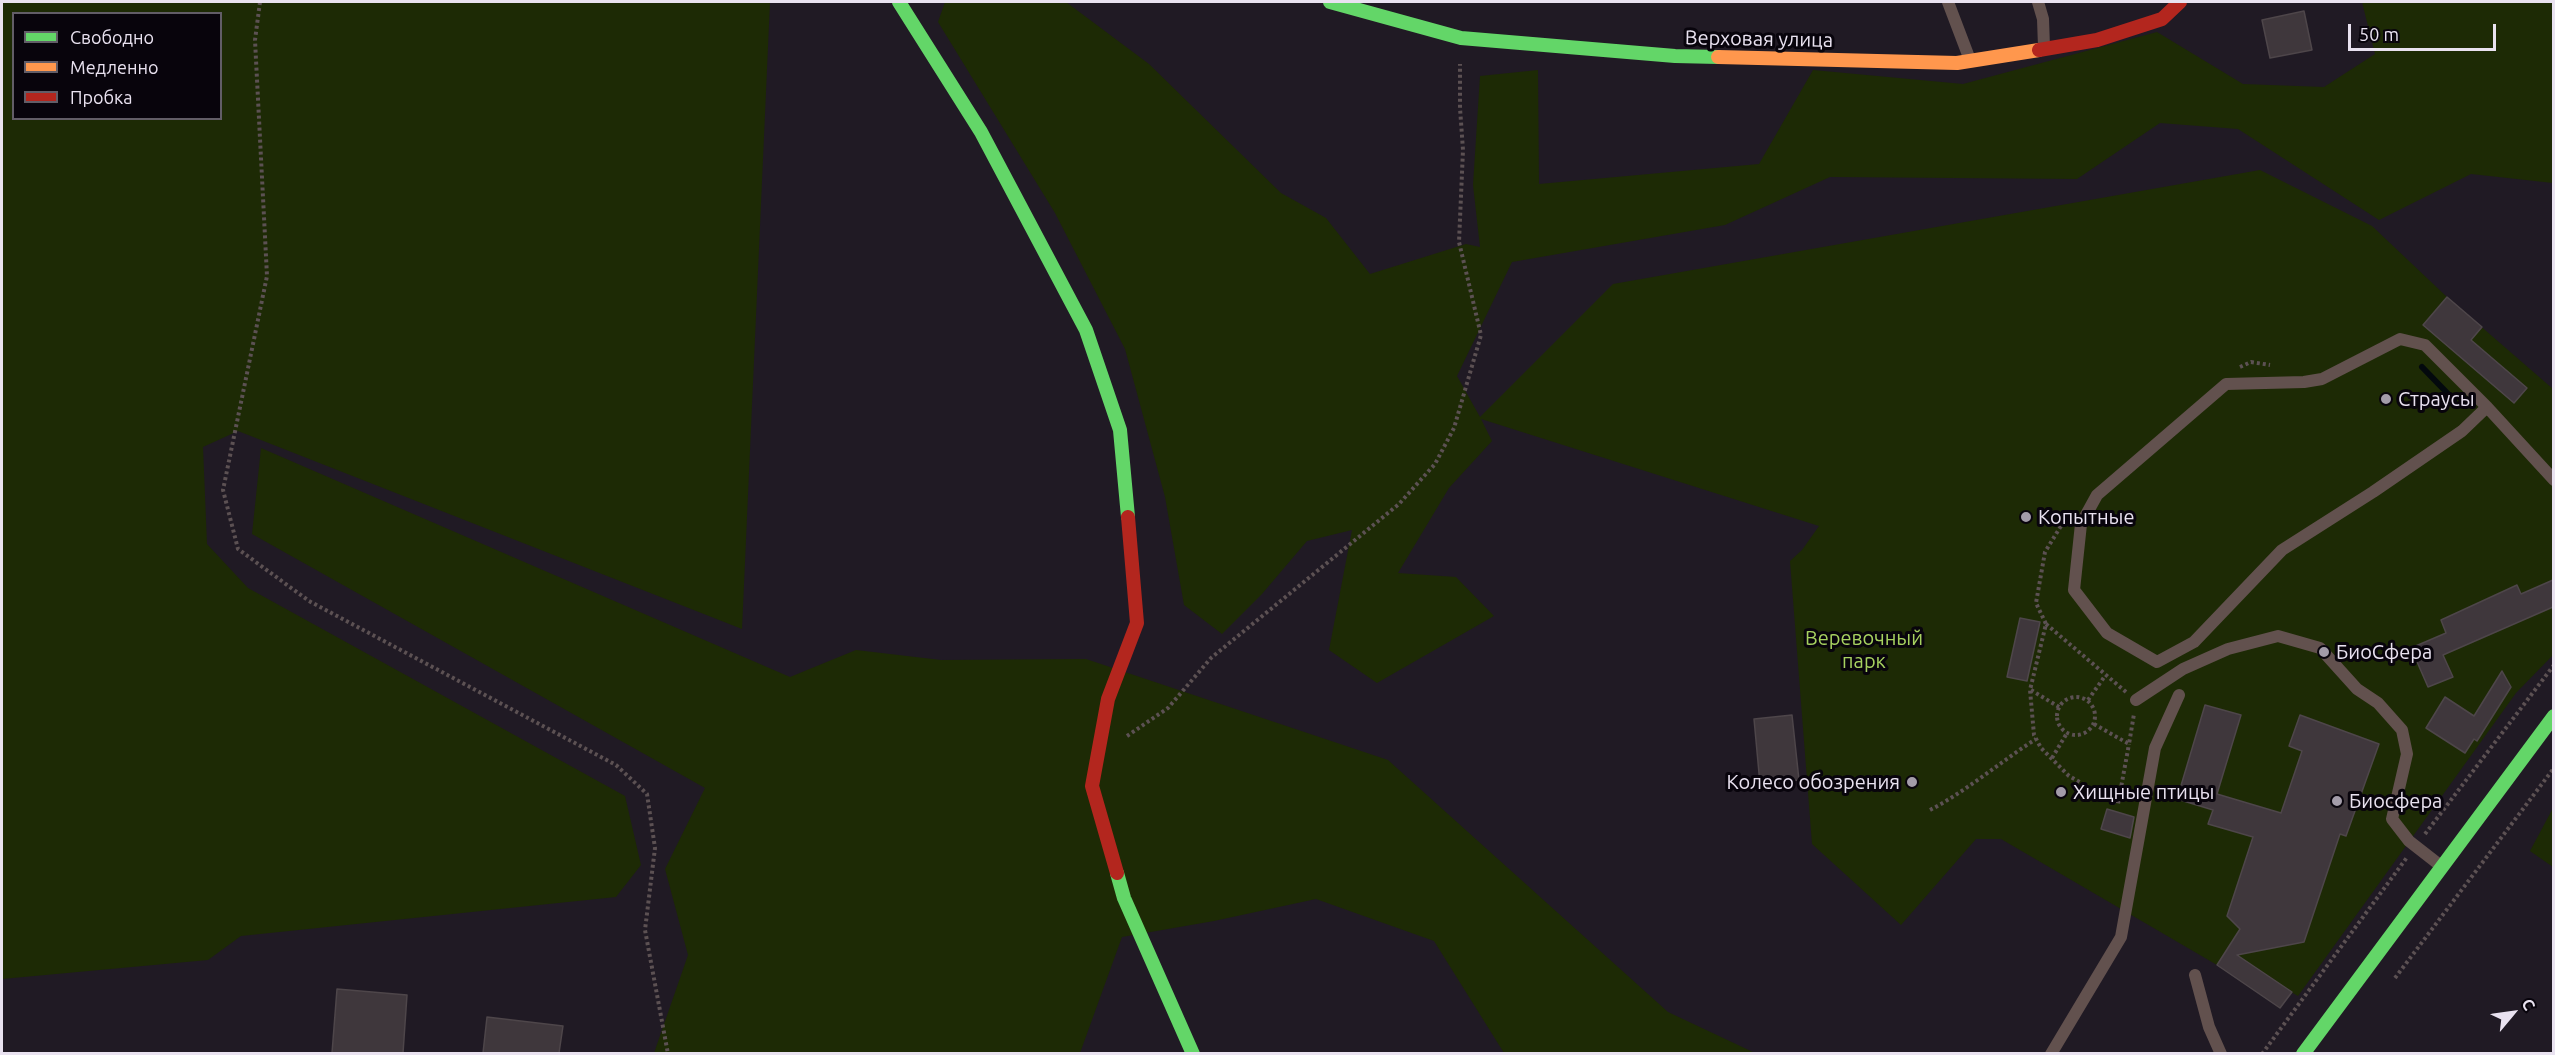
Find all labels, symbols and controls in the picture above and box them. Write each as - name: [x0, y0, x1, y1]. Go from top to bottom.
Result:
- legend: [12, 12, 222, 120]
- scale bar: [2351, 12, 2500, 50]
- text: 50 m: [2359, 24, 2399, 44]
- street label: Верховая улица: [1685, 26, 1833, 52]
- text: Свободно: [70, 27, 154, 47]
- text: Медленно: [70, 57, 159, 77]
- text: Пробка: [70, 87, 133, 107]
- place label: Страусы: [2398, 387, 2475, 411]
- marker: Страусы: [2379, 392, 2393, 406]
- place label: Копытные: [2038, 505, 2134, 529]
- marker: Копытные: [2019, 510, 2033, 524]
- park label: Веревочный парк: [1805, 626, 1923, 673]
- place label: БиоСфера: [2336, 640, 2432, 664]
- marker: БиоСфера: [2317, 645, 2331, 659]
- place label: Колесо обозрения: [1727, 770, 1900, 794]
- marker: Колесо обозрения: [1905, 775, 1919, 789]
- place label: Хищные птицы: [2073, 780, 2214, 804]
- marker: Хищные птицы: [2054, 785, 2068, 799]
- place label: Биосфера: [2349, 789, 2442, 813]
- marker: Биосфера: [2330, 794, 2344, 808]
- north arrow: [2483, 983, 2543, 1043]
- text: С: [2518, 995, 2539, 1013]

